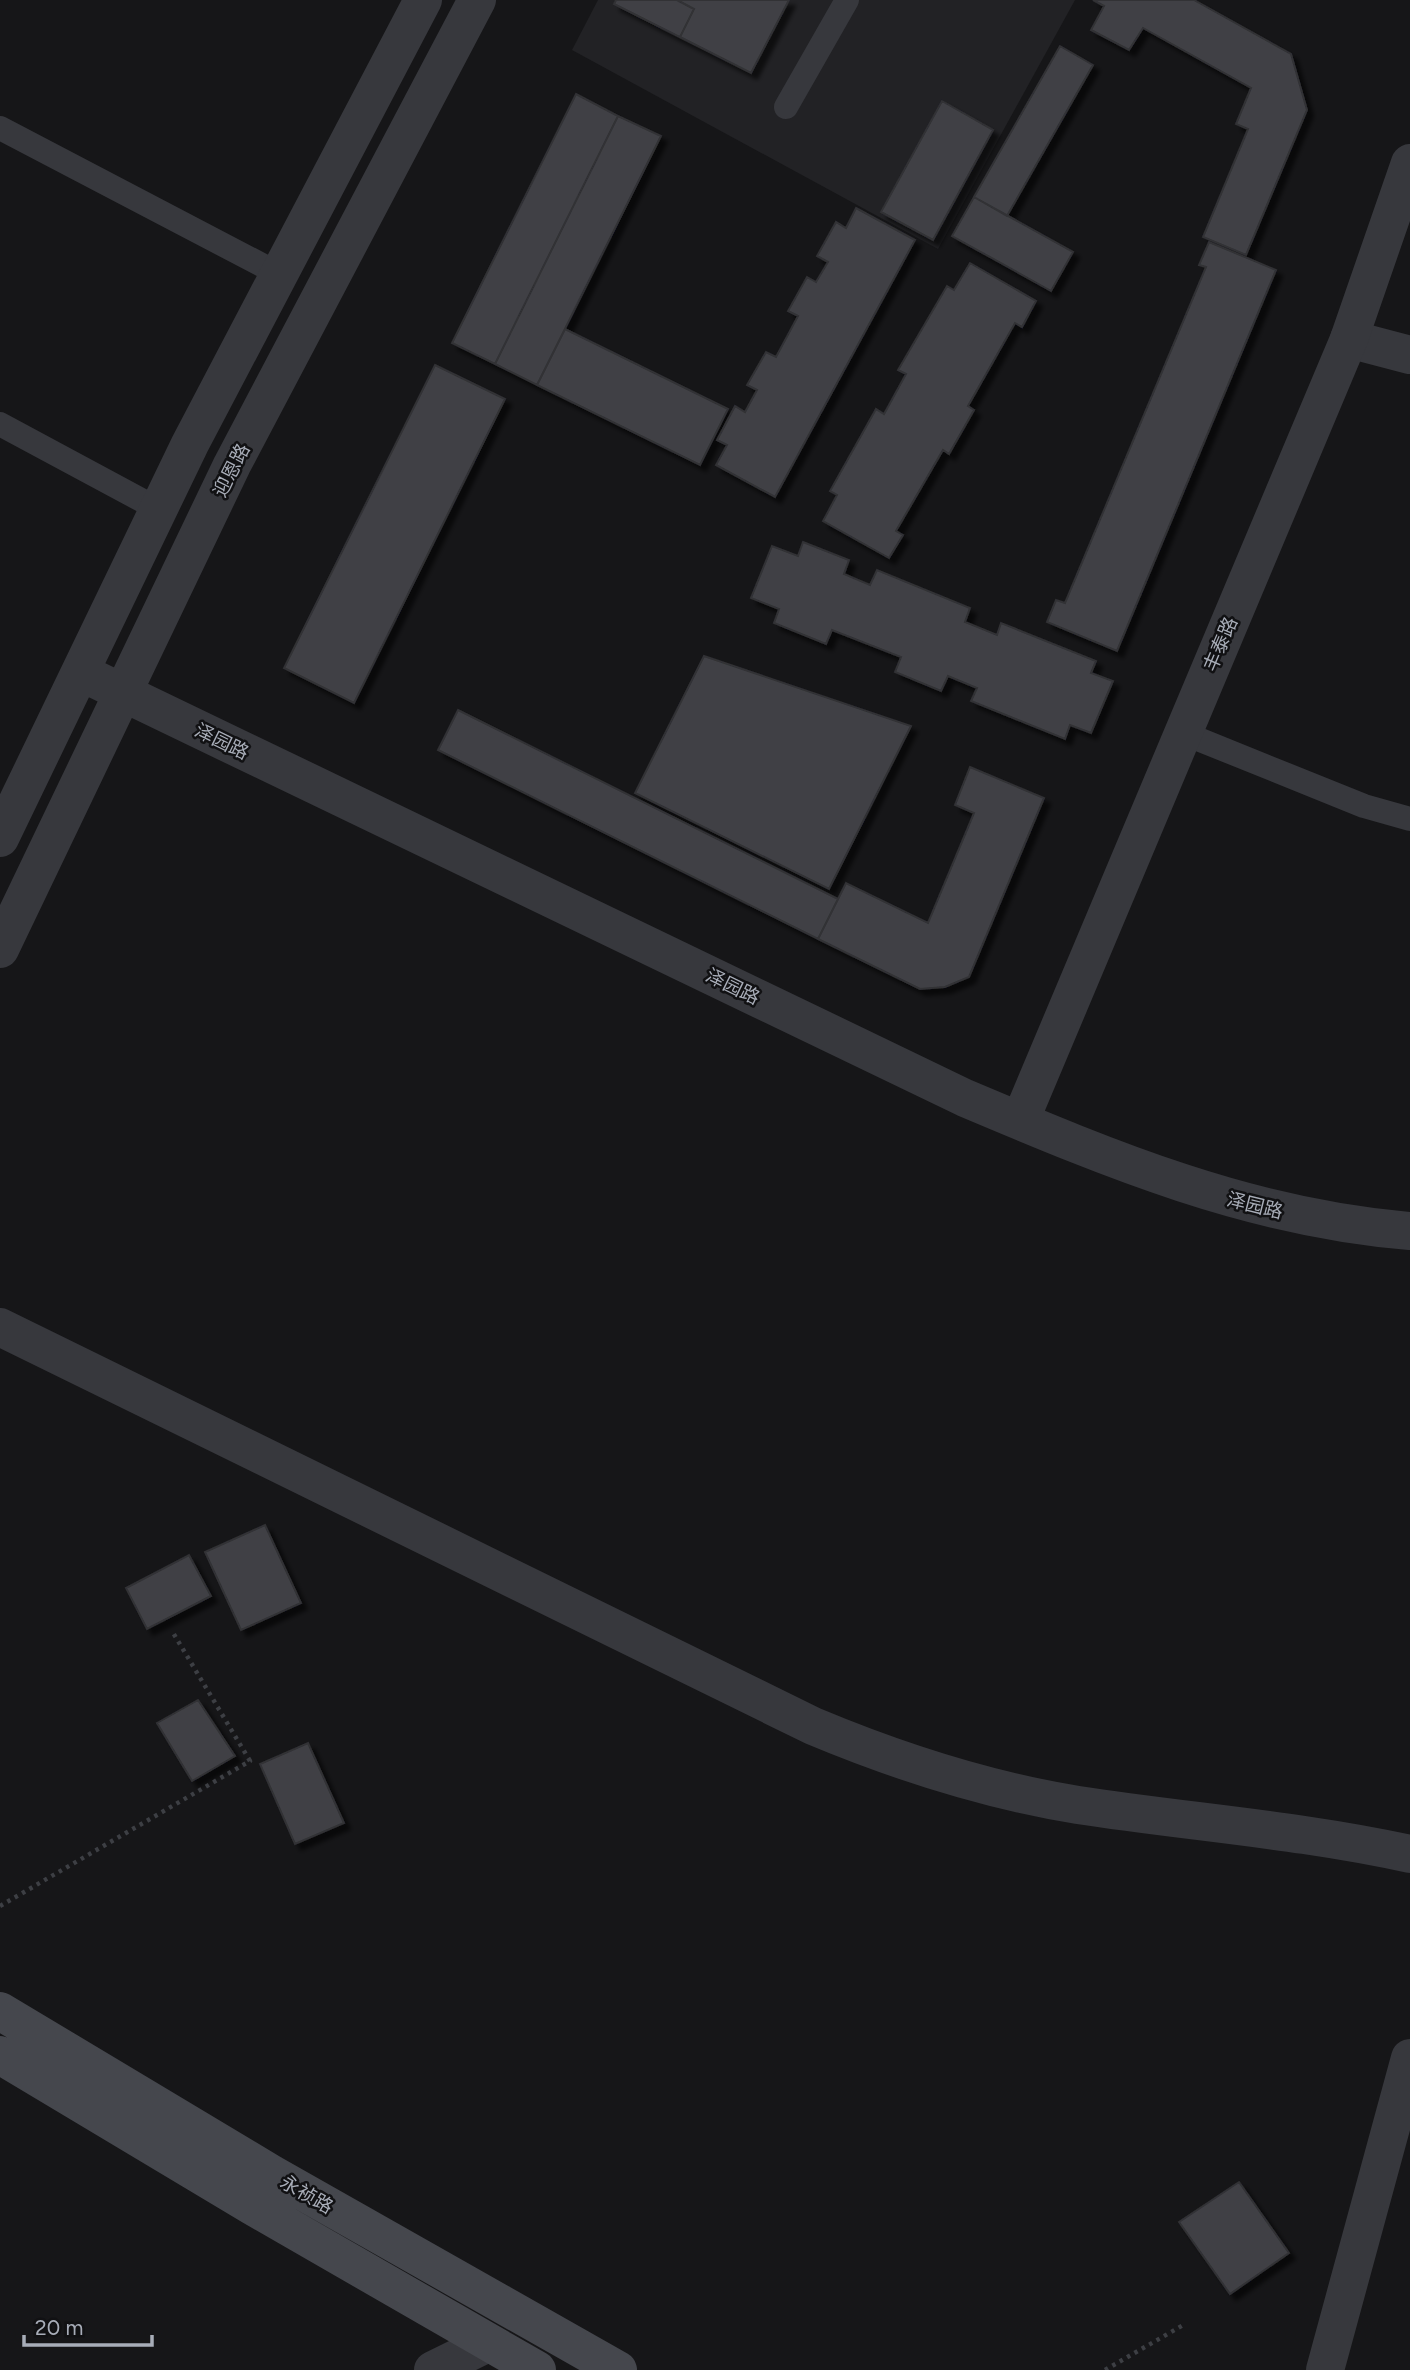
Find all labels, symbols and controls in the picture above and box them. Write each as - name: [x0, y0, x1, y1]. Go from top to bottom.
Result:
- street label: 迎恩路: [208, 440, 255, 501]
- street label: 丰泰路: [1199, 613, 1242, 675]
- street label: 泽园路: [191, 719, 252, 764]
- street label: 泽园路: [702, 964, 763, 1009]
- street label: 泽园路: [1224, 1187, 1285, 1224]
- street label: 永祯路: [276, 2170, 337, 2219]
- scale bar: [24, 2304, 152, 2348]
- text: 20 m: [35, 2315, 83, 2340]

